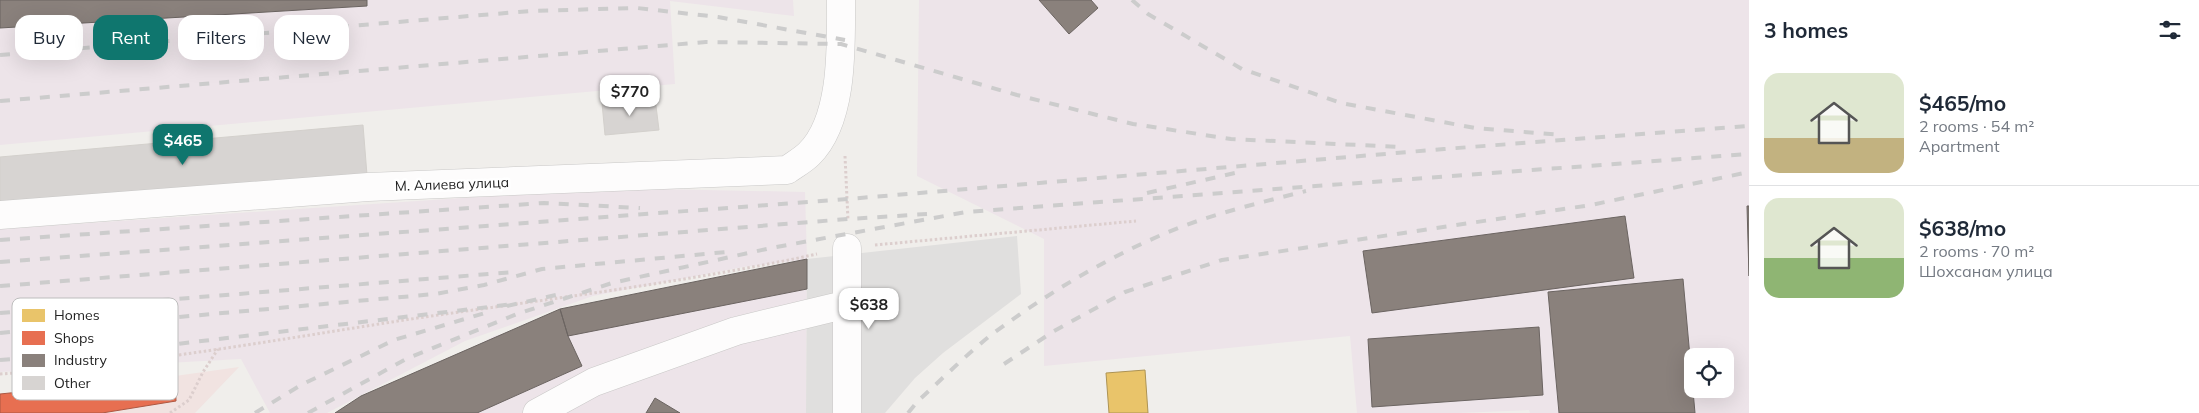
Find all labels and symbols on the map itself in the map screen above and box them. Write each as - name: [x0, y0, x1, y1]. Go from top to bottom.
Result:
- pin: $770: [600, 74, 660, 117]
- pin: $465: [153, 124, 213, 166]
- street label: М. Алиева улица: [395, 173, 509, 195]
- pin: $638: [839, 288, 899, 330]
- legend: [12, 298, 178, 400]
- text: Homes: [54, 306, 100, 324]
- text: Shops: [54, 329, 94, 347]
- text: Industry: [54, 351, 108, 369]
- text: Other: [54, 374, 92, 392]

